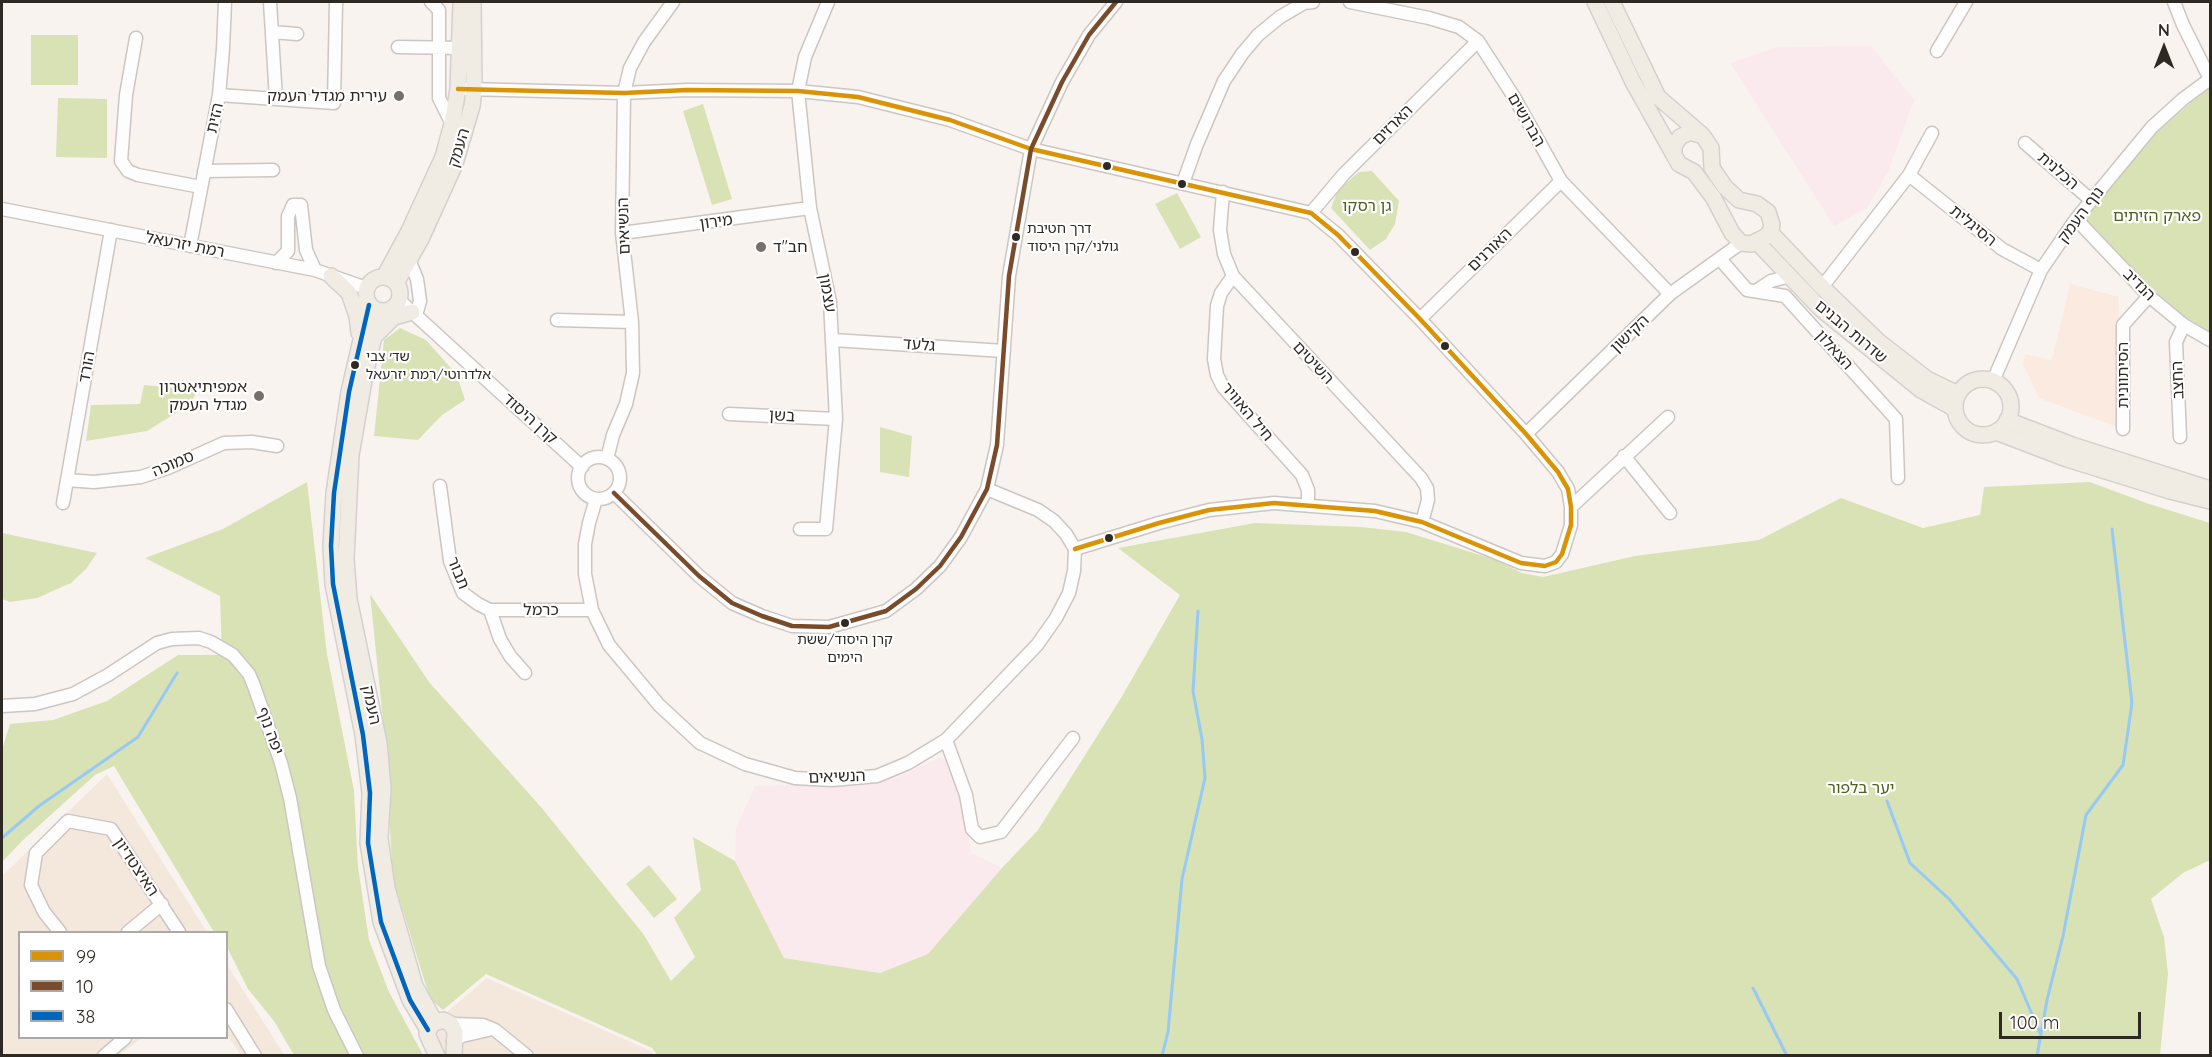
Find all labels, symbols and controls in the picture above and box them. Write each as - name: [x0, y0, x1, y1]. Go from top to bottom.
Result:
- north arrow: [2134, 18, 2194, 78]
- text: N: [2158, 20, 2170, 40]
- place label: עירית מגדל העמק: [267, 86, 387, 106]
- marker: עירית מגדל העמק: [392, 89, 406, 103]
- street label: הברושים: [1503, 90, 1549, 150]
- street label: הזית: [202, 101, 228, 135]
- street label: הארזים: [1369, 101, 1417, 149]
- street label: העמק: [444, 126, 474, 170]
- street label: הכלנית: [2034, 148, 2082, 194]
- unlabelled marker: [1101, 160, 1113, 172]
- unlabelled marker: [1176, 178, 1188, 190]
- street label: נוף העמק: [2054, 183, 2108, 247]
- park label: גן רסקו: [1343, 196, 1391, 216]
- street label: הנשיאים: [613, 197, 635, 255]
- street label: הסיגלית: [1946, 201, 2000, 251]
- park label: פארק הזיתים: [2113, 206, 2201, 226]
- street label: מירון: [698, 210, 734, 234]
- place label: דרך חטיבת גולני/קרן היסוד: [1027, 221, 1118, 254]
- street label: האורנים: [1464, 224, 1516, 276]
- street label: רמת יזרעאל: [144, 228, 226, 262]
- marker: דרך חטיבת גולני/קרן היסוד: [1010, 231, 1022, 243]
- place label: חב"ד: [773, 237, 808, 257]
- marker: חב"ד: [754, 240, 768, 254]
- unlabelled marker: [1349, 246, 1361, 258]
- street label: הנדיב: [2119, 265, 2159, 305]
- street label: עצמון: [814, 272, 840, 314]
- street label: שדרות הבנים: [1811, 296, 1891, 368]
- street label: הקישון: [1607, 311, 1653, 357]
- street label: הצאלון: [1811, 326, 1857, 374]
- street label: גלעד: [902, 334, 936, 356]
- street label: השיטים: [1288, 338, 1338, 388]
- unlabelled marker: [1439, 340, 1451, 352]
- street label: הסיתוונית: [2113, 342, 2133, 408]
- place label: שד׳ צבי אלדרוטי/רמת יזרעאל: [366, 349, 491, 382]
- street label: הורד: [75, 350, 99, 384]
- marker: שד׳ צבי אלדרוטי/רמת יזרעאל: [349, 359, 361, 371]
- street label: החצב: [2168, 361, 2188, 399]
- place label: אמפיתיאטרון מגדל העמק: [159, 377, 247, 415]
- street label: חיל האוויר: [1217, 379, 1277, 445]
- marker: אמפיתיאטרון מגדל העמק: [252, 389, 266, 403]
- street label: קרן היסוד: [499, 390, 561, 448]
- street label: בשן: [768, 406, 796, 426]
- street label: סמוכה: [149, 447, 197, 481]
- unlabelled marker: [1103, 532, 1115, 544]
- street label: תבור: [443, 554, 473, 592]
- street label: כרמל: [523, 600, 559, 620]
- marker: קרן היסוד/ששת הימים: [839, 617, 851, 629]
- place label: קרן היסוד/ששת הימים: [797, 632, 893, 664]
- street label: העמק: [357, 683, 385, 727]
- street label: יפה נוף: [253, 705, 287, 757]
- street label: הנשיאים: [808, 766, 866, 788]
- park label: יער בלפור: [1828, 778, 1894, 798]
- street label: האיצטדיון: [109, 834, 163, 900]
- legend: [18, 931, 228, 1039]
- text: 99: [76, 945, 96, 968]
- text: 10: [76, 975, 93, 998]
- scale bar: [2002, 1000, 2144, 1038]
- text: 38: [76, 1005, 95, 1028]
- text: 100 m: [2010, 1011, 2059, 1034]

